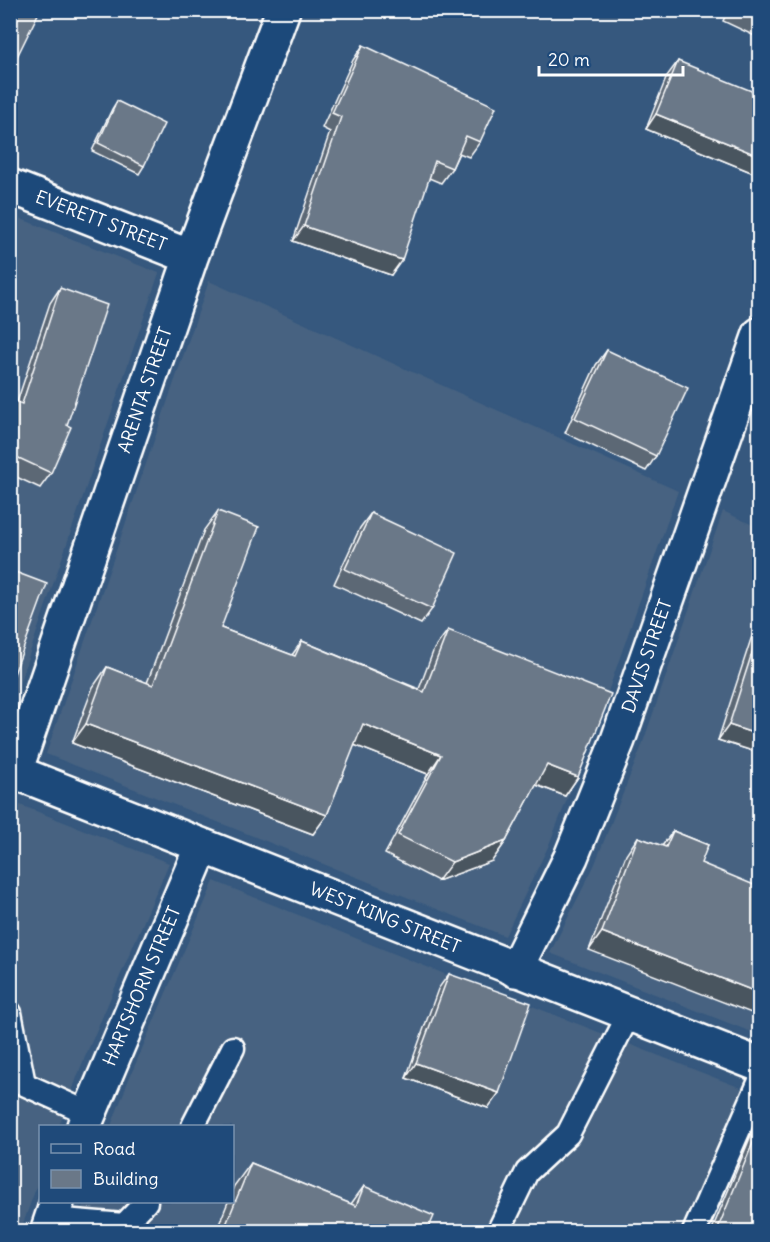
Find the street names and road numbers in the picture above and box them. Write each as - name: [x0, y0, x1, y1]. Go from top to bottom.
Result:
- street label: EVERETT STREET: [32, 185, 170, 256]
- street label: ARENTA STREET: [112, 324, 177, 456]
- street label: DAVIS STREET: [616, 596, 677, 716]
- street label: WEST KING STREET: [306, 877, 464, 958]
- street label: HARTSHORN STREET: [97, 902, 186, 1069]

